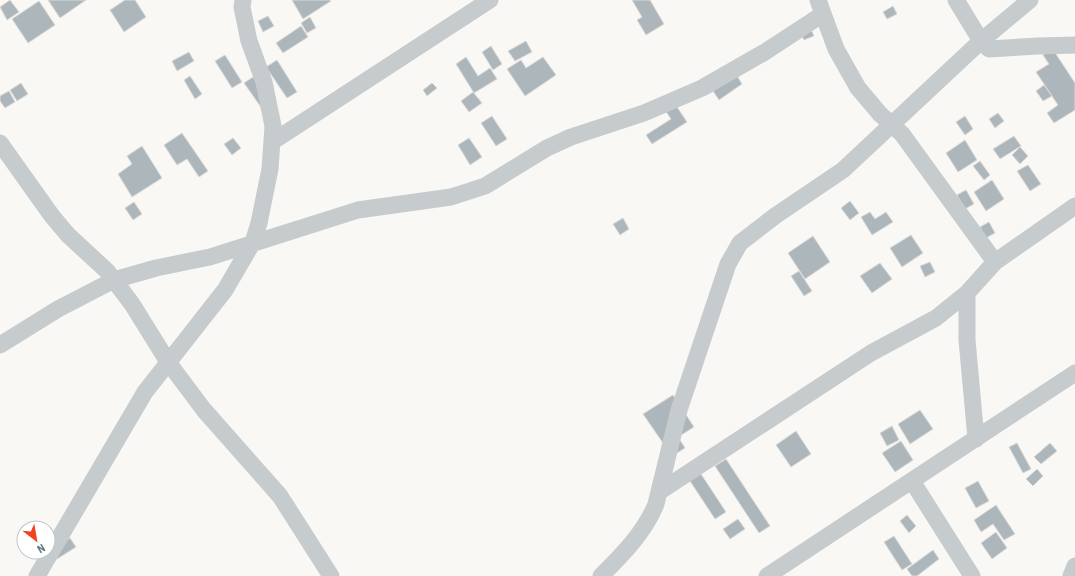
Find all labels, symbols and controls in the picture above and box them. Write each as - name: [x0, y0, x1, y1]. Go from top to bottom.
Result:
- north arrow: [16, 520, 56, 560]
- text: N: [34, 541, 47, 556]

